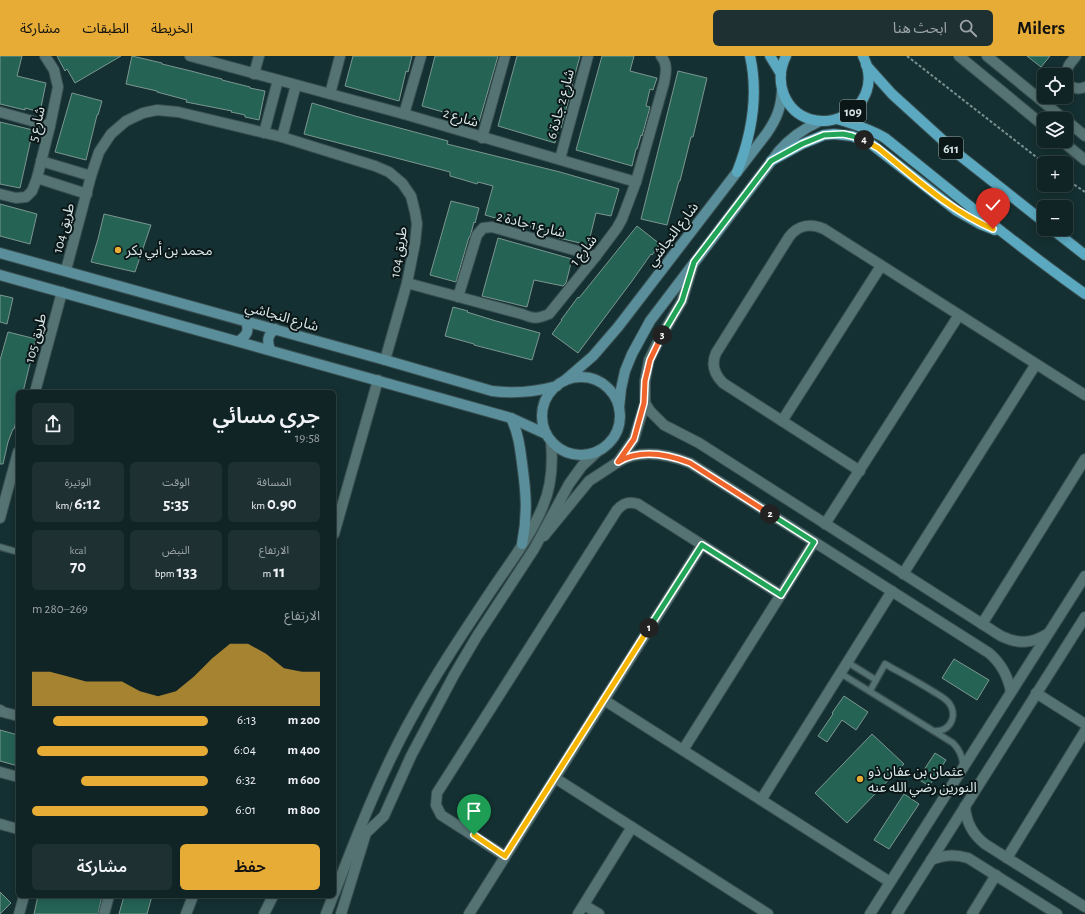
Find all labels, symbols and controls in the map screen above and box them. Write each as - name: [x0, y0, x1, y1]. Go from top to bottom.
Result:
- search box: [713, 10, 993, 46]
- icon: search: [957, 17, 979, 39]
- text: Milers: [1017, 19, 1065, 38]
- text: ابحث هنا: [893, 21, 947, 36]
- text: مشاركة: [20, 22, 60, 36]
- text: الطبقات: [82, 22, 129, 36]
- text: الخريطة: [151, 22, 193, 36]
- street label: شارع 2 جادة 6: [545, 68, 580, 142]
- map controls: [1037, 68, 1073, 236]
- button: locate: [1037, 68, 1073, 104]
- road number: 109: [840, 100, 866, 122]
- street label: شارع 5: [26, 105, 51, 144]
- street label: شارع 2: [441, 106, 480, 133]
- button: layers: [1037, 112, 1073, 148]
- pin: 4: [854, 130, 874, 150]
- text: 4: [861, 134, 867, 145]
- road number: 611: [939, 137, 963, 159]
- button: +: [1037, 156, 1073, 192]
- pin: [976, 188, 1010, 229]
- icon: check: [982, 194, 1004, 216]
- street label: شارع النجاشي: [644, 200, 704, 271]
- button: −: [1037, 200, 1073, 236]
- street label: طريق 104: [51, 202, 79, 255]
- street label: شارع 1 جادة 2: [494, 210, 566, 243]
- street label: طريق 104: [388, 226, 412, 279]
- street label: شارع 1: [568, 233, 602, 270]
- place label: محمد بن أبي بكر: [125, 241, 213, 261]
- marker: محمد بن أبي بكر: [113, 245, 123, 255]
- street label: شارع النجاشي: [243, 300, 320, 337]
- street label: طريق 105: [23, 312, 51, 365]
- pin: 3: [652, 325, 672, 345]
- text: 3: [660, 329, 664, 340]
- button: share: [32, 403, 74, 445]
- text: جري مسائي: [212, 405, 320, 427]
- text: 19:58: [295, 432, 320, 445]
- text: الوتيرة: [65, 477, 91, 488]
- text: الوقت: [162, 477, 190, 488]
- text: المسافة: [257, 477, 291, 488]
- text: 6:12: [74, 495, 101, 512]
- text: 5:35: [163, 495, 189, 512]
- text: 0.90: [267, 495, 297, 512]
- text: /km: [55, 500, 74, 511]
- text: km: [251, 500, 267, 511]
- pin: 2: [760, 504, 780, 524]
- text: 2: [767, 508, 773, 519]
- text: kcal: [70, 545, 86, 556]
- text: النبض: [162, 545, 190, 556]
- text: الارتفاع: [259, 545, 289, 556]
- text: 70: [70, 558, 86, 575]
- text: 133: [177, 563, 197, 580]
- text: 11: [273, 563, 285, 580]
- text: bpm: [155, 568, 177, 579]
- text: m: [263, 568, 273, 579]
- text: 269–280 m: [32, 603, 88, 616]
- text: الارتفاع: [284, 610, 320, 623]
- pin: 1: [639, 618, 659, 638]
- text: 1: [647, 622, 651, 633]
- text: 6:13: [237, 714, 256, 727]
- text: 200 m: [288, 714, 320, 727]
- text: 6:04: [234, 744, 256, 757]
- text: 400 m: [287, 744, 320, 757]
- place label: عثمان بن عفان ذو النورين رضي الله عنه: [868, 765, 977, 798]
- text: 6:32: [236, 774, 256, 787]
- text: 600 m: [288, 774, 320, 787]
- marker: عثمان بن عفان ذو النورين رضي الله عنه: [855, 774, 865, 784]
- pin: [457, 794, 491, 835]
- icon: arrive: [463, 800, 485, 822]
- text: 6:01: [236, 804, 256, 817]
- text: 800 m: [288, 804, 320, 817]
- button: مشاركة: [32, 844, 172, 890]
- button: حفظ: [180, 844, 320, 890]

